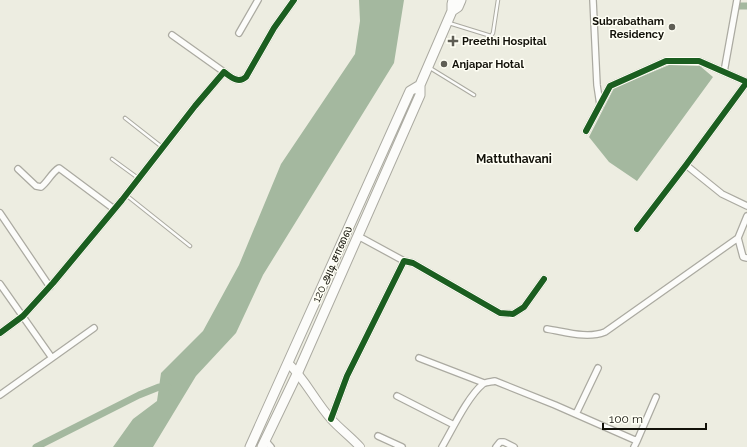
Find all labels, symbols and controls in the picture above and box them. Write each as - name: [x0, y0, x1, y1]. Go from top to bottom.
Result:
- place label: Subrabatham Residency: [592, 15, 664, 41]
- marker: Subrabatham Residency: [667, 22, 677, 32]
- marker: Preethi Hospital: [447, 35, 459, 47]
- place label: Preethi Hospital: [462, 35, 547, 48]
- place label: Anjapar Hotal: [452, 58, 524, 71]
- marker: Anjapar Hotal: [439, 59, 449, 69]
- district label: Mattuthavani: [476, 152, 552, 166]
- street label: 120 அடி சாலை: [310, 224, 356, 305]
- scale bar: [603, 405, 706, 431]
- text: 100 m: [609, 412, 643, 426]

